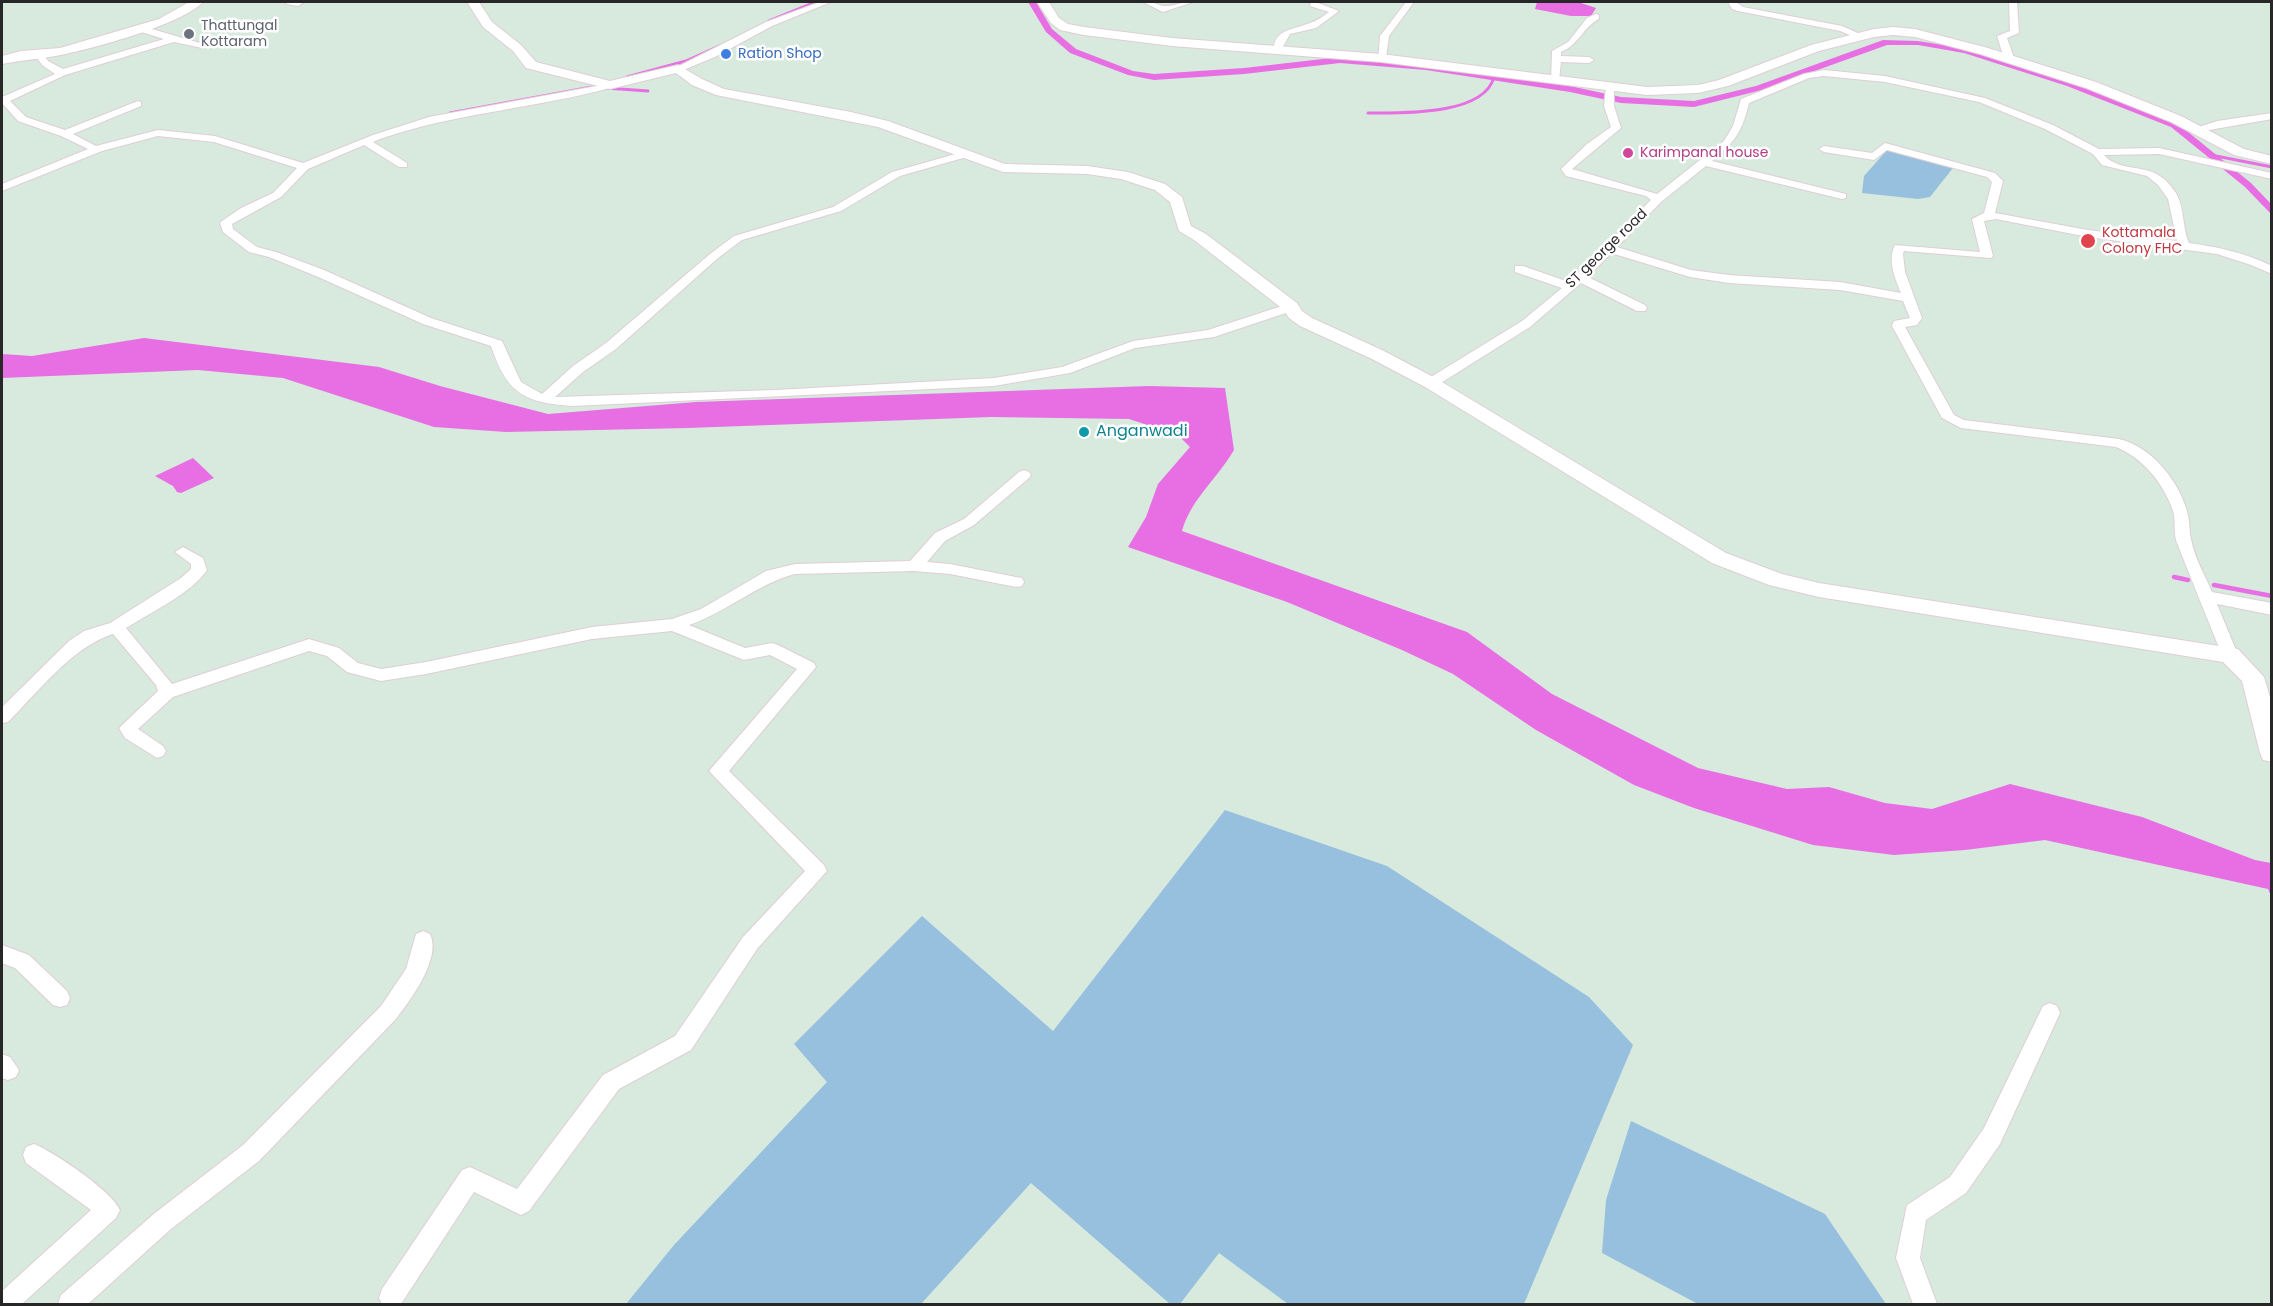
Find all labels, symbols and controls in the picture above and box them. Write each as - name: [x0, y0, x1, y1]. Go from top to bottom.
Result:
- place label: Thattungal Kottaram: [201, 18, 277, 50]
- marker: Thattungal Kottaram: [182, 27, 196, 41]
- place label: Ration Shop: [738, 46, 822, 62]
- marker: Ration Shop: [719, 47, 733, 61]
- place label: Karimpanal house: [1640, 145, 1768, 161]
- marker: Karimpanal house: [1621, 146, 1635, 160]
- street label: ST george road: [1563, 206, 1651, 292]
- place label: Kottamala Colony FHC: [2102, 225, 2182, 258]
- marker: Kottamala Colony FHC: [2079, 232, 2097, 250]
- place label: Anganwadi: [1096, 422, 1188, 442]
- marker: Anganwadi: [1077, 425, 1091, 439]

